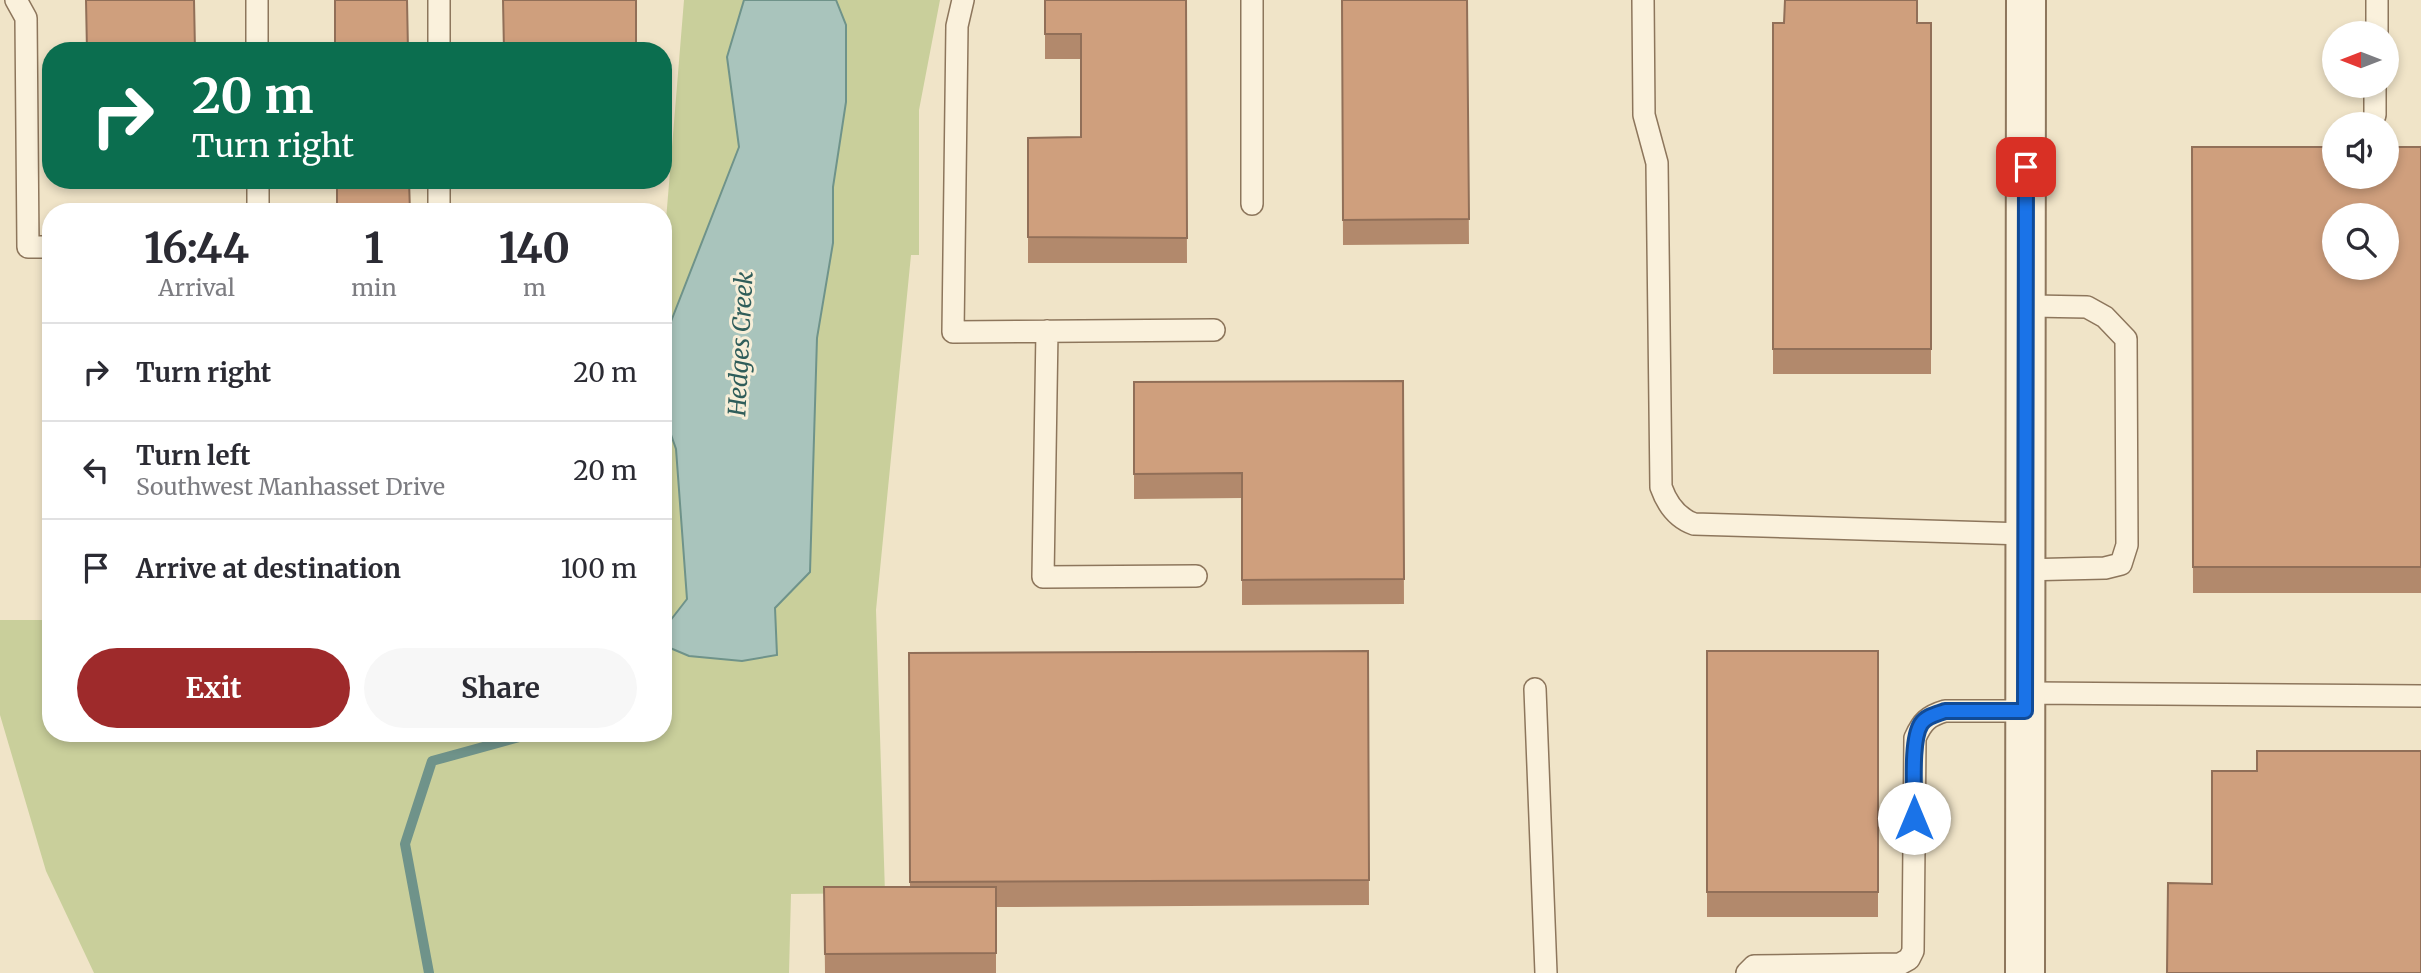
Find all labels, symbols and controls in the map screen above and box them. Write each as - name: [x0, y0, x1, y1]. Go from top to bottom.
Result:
- north arrow: [2322, 21, 2399, 98]
- map controls: [2322, 21, 2399, 280]
- text: 20 m: [192, 65, 313, 126]
- icon: right: [77, 70, 168, 161]
- button: sound: [2322, 112, 2399, 189]
- text: Turn right: [192, 126, 354, 166]
- pin: [1996, 137, 2056, 197]
- icon: arrive: [2007, 148, 2045, 186]
- button: search: [2322, 203, 2399, 280]
- text: 16:44: [144, 222, 249, 274]
- text: 1: [364, 222, 384, 274]
- text: 140: [499, 222, 570, 274]
- water label: Hedges Creek: [721, 271, 760, 418]
- text: Arrival: [158, 273, 235, 302]
- text: min: [351, 273, 397, 302]
- text: m: [523, 273, 546, 302]
- icon: right: [77, 353, 115, 391]
- text: Turn right: [136, 356, 271, 389]
- text: 20 m: [573, 356, 637, 389]
- text: Turn left: [136, 439, 250, 472]
- icon: left: [77, 451, 115, 489]
- text: 20 m: [573, 454, 637, 487]
- text: Southwest Manhasset Drive: [136, 472, 445, 501]
- icon: arrive: [77, 549, 115, 587]
- text: Arrive at destination: [136, 552, 401, 585]
- text: 100 m: [561, 552, 637, 585]
- button: Exit: [77, 648, 350, 728]
- button: Share: [364, 648, 637, 728]
- position arrow: [1877, 781, 1951, 855]

